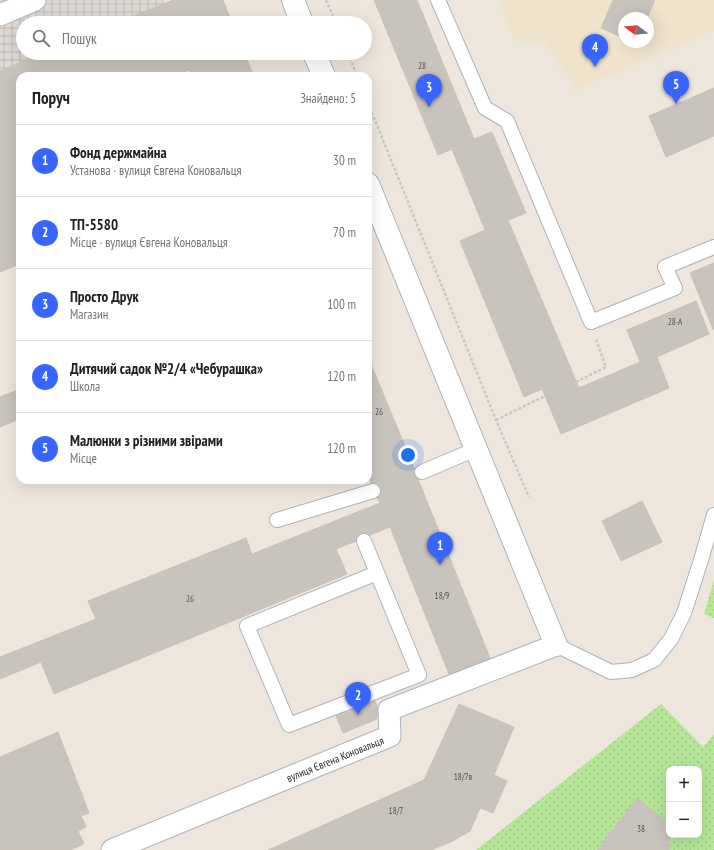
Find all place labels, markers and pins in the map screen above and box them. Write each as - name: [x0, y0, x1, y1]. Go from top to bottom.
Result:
- pin: 4: [582, 34, 608, 67]
- pin: 5: [663, 71, 689, 104]
- pin: 3: [416, 74, 442, 107]
- pin: 1: [427, 532, 453, 565]
- pin: 2: [345, 682, 371, 715]

